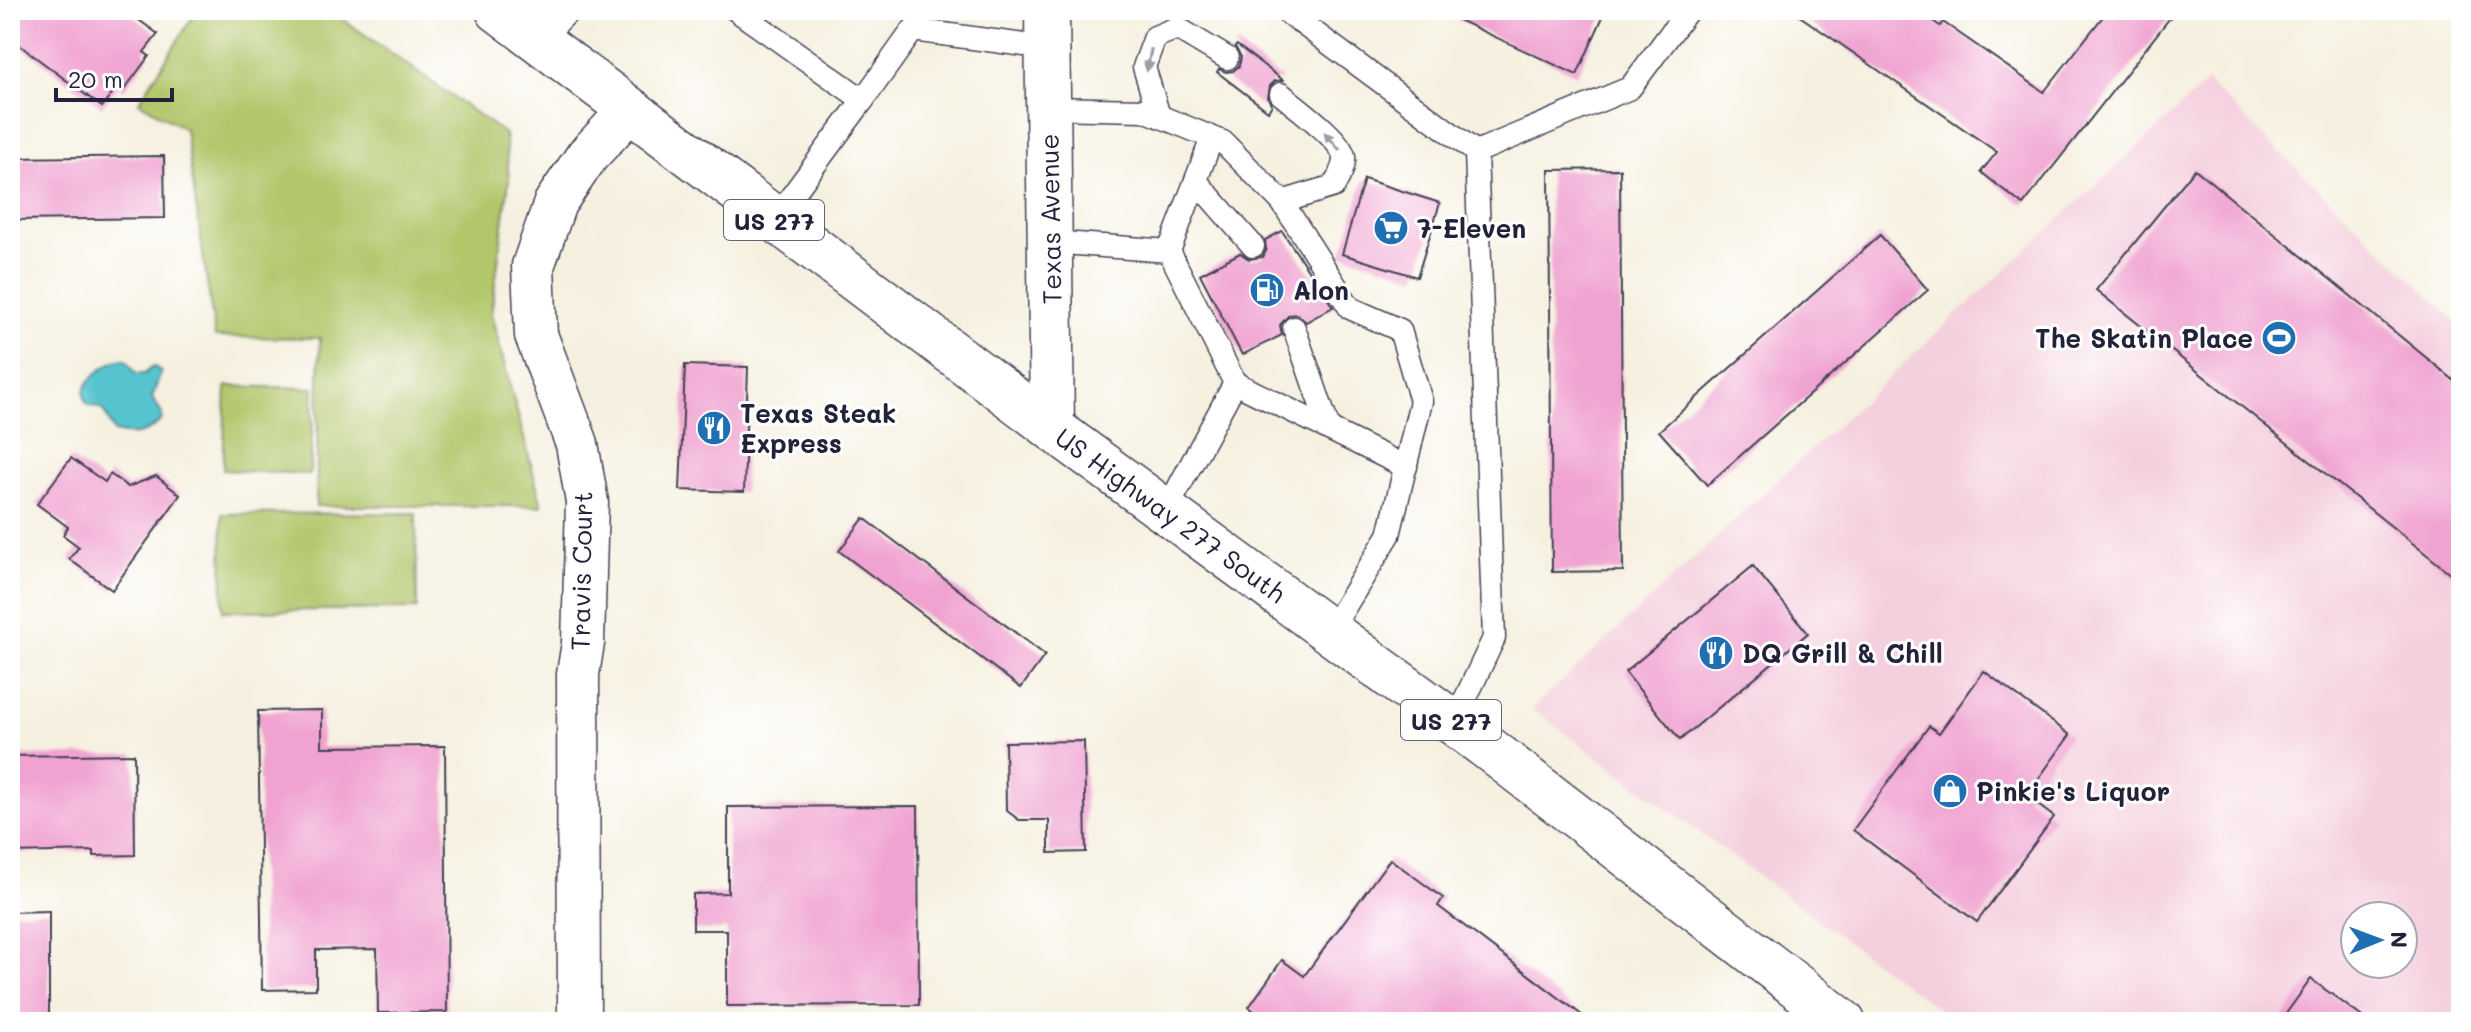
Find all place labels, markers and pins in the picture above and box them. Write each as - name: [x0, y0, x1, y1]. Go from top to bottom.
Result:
- supermarket icon: 7-Eleven: [1372, 209, 1410, 247]
- place label: 7-Eleven: [1417, 211, 1526, 245]
- fuel station icon: Alon: [1248, 271, 1286, 309]
- place label: Alon: [1293, 273, 1349, 307]
- sports icon: The Skatin Place: [2260, 319, 2298, 357]
- place label: The Skatin Place: [2035, 321, 2253, 355]
- place label: Texas Steak Express: [740, 396, 896, 460]
- restaurant icon: Texas Steak Express: [695, 409, 733, 447]
- restaurant icon: DQ Grill & Chill: [1697, 634, 1735, 672]
- place label: DQ Grill & Chill: [1742, 636, 1943, 670]
- shop icon: Pinkie's Liquor: [1931, 772, 1969, 810]
- place label: Pinkie's Liquor: [1976, 774, 2170, 808]

